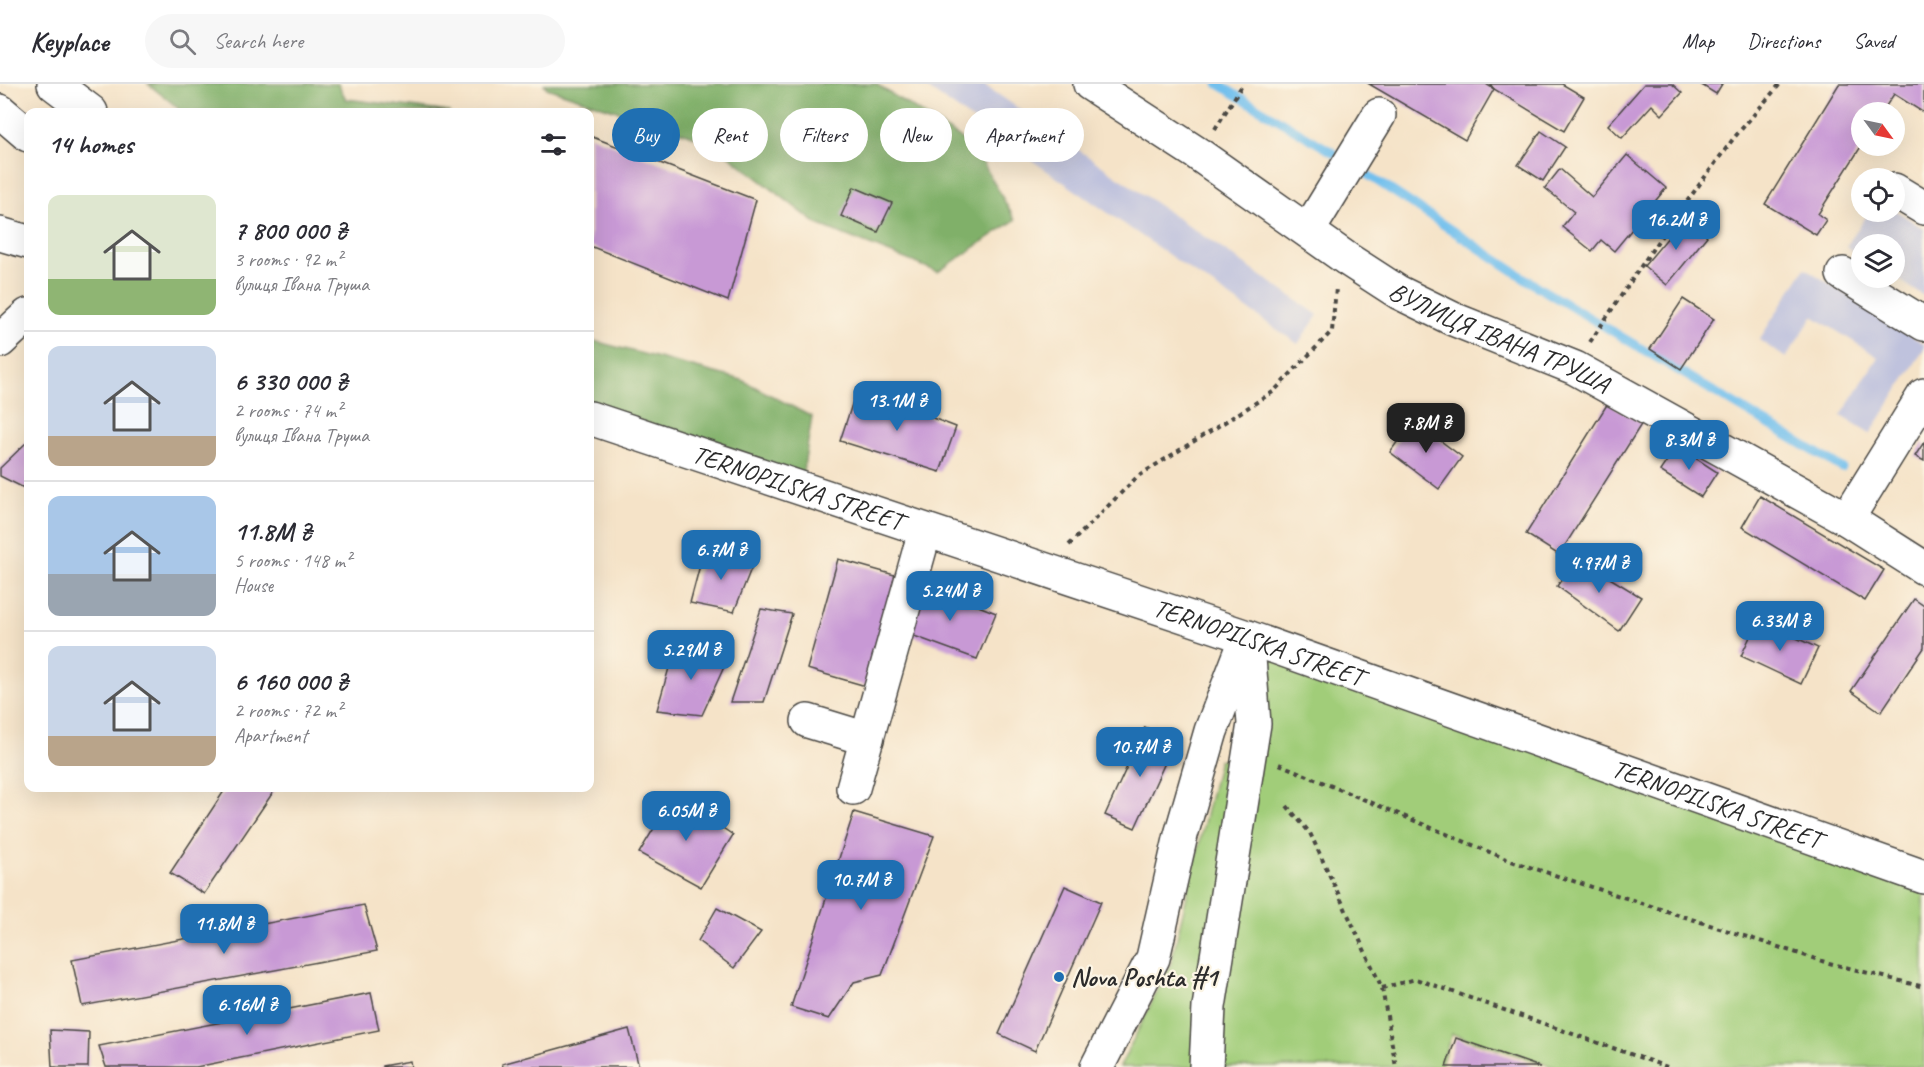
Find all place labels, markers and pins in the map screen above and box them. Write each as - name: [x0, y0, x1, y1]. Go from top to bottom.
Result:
- pin: 16.2M ₴: [1621, 200, 1731, 251]
- pin: 13.1M ₴: [842, 381, 952, 432]
- pin: 7.8M ₴: [1377, 403, 1475, 454]
- pin: 8.3M ₴: [1640, 420, 1738, 471]
- pin: 6.7M ₴: [672, 530, 770, 581]
- pin: 4.97M ₴: [1544, 543, 1654, 594]
- pin: 5.24M ₴: [895, 571, 1005, 622]
- pin: 6.33M ₴: [1725, 601, 1835, 652]
- pin: 5.29M ₴: [636, 630, 746, 681]
- pin: 10.7M ₴: [1085, 727, 1195, 778]
- pin: 6.05M ₴: [631, 791, 741, 842]
- pin: 10.7M ₴: [806, 860, 916, 911]
- pin: 11.8M ₴: [169, 904, 279, 955]
- place label: Nova Poshta #1: [1071, 961, 1221, 994]
- marker: Nova Poshta #1: [1052, 970, 1066, 984]
- pin: 6.16M ₴: [192, 985, 302, 1036]

